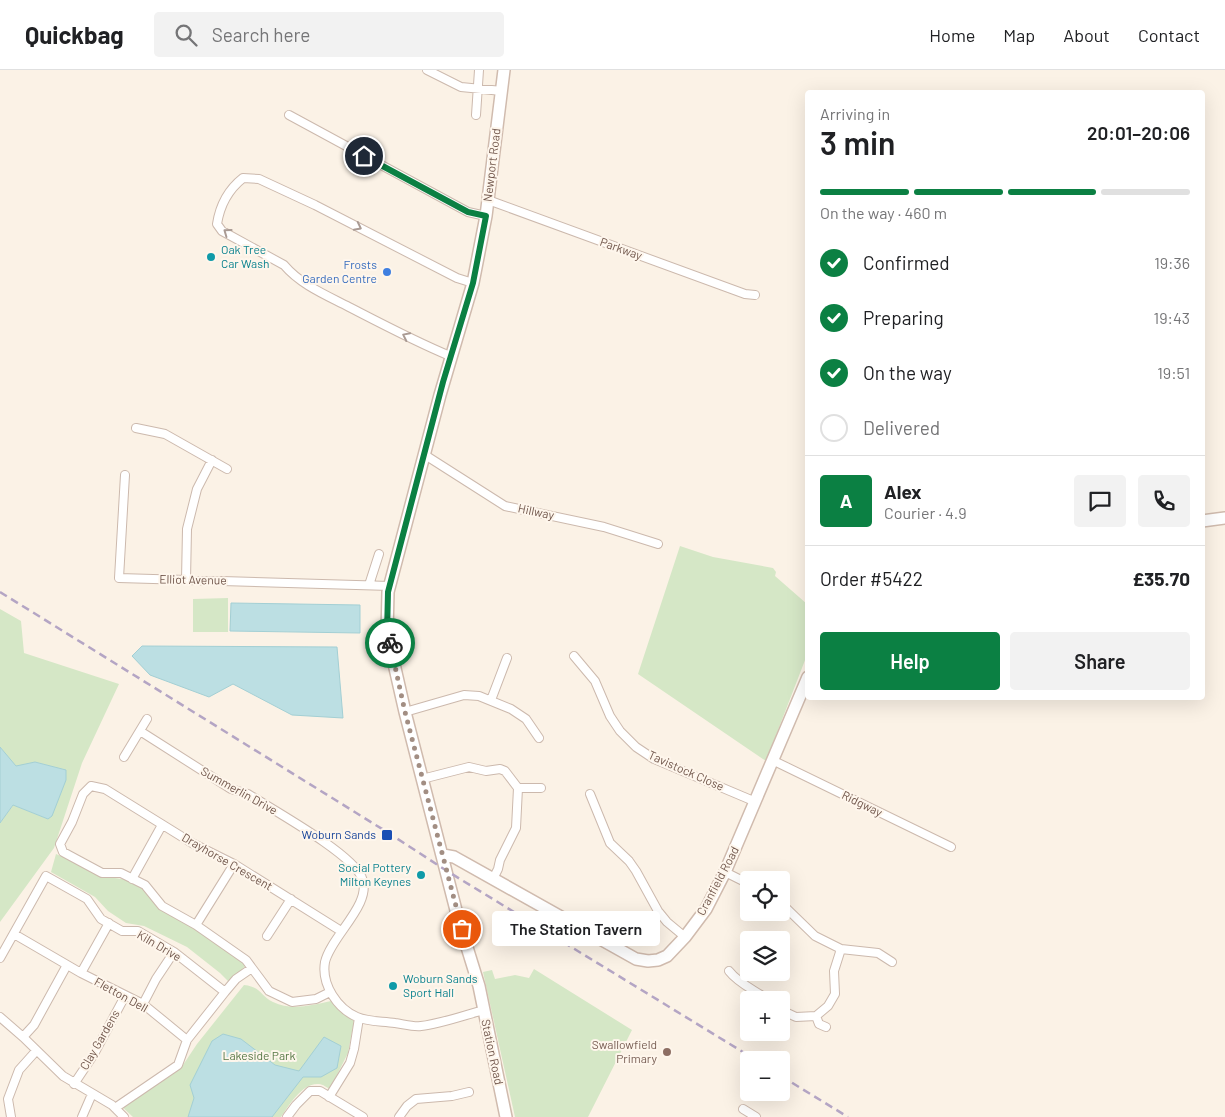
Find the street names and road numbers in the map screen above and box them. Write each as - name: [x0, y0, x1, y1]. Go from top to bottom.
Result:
- street label: Newport Road: [480, 127, 502, 202]
- street label: Parkway: [598, 234, 645, 262]
- street label: Hillway: [517, 500, 556, 522]
- street label: Elliot Avenue: [159, 571, 227, 587]
- street label: Tavistock Close: [646, 747, 726, 793]
- street label: Summerlin Drive: [199, 763, 280, 817]
- street label: Ridgway: [840, 787, 885, 819]
- street label: Drayhorse Crescent: [180, 830, 275, 893]
- street label: Cranfield Road: [693, 844, 741, 917]
- street label: Kiln Drive: [135, 927, 184, 963]
- street label: Fletton Dell: [92, 974, 151, 1015]
- street label: Clay Gardens: [76, 1007, 122, 1072]
- street label: Station Road: [479, 1018, 507, 1086]

